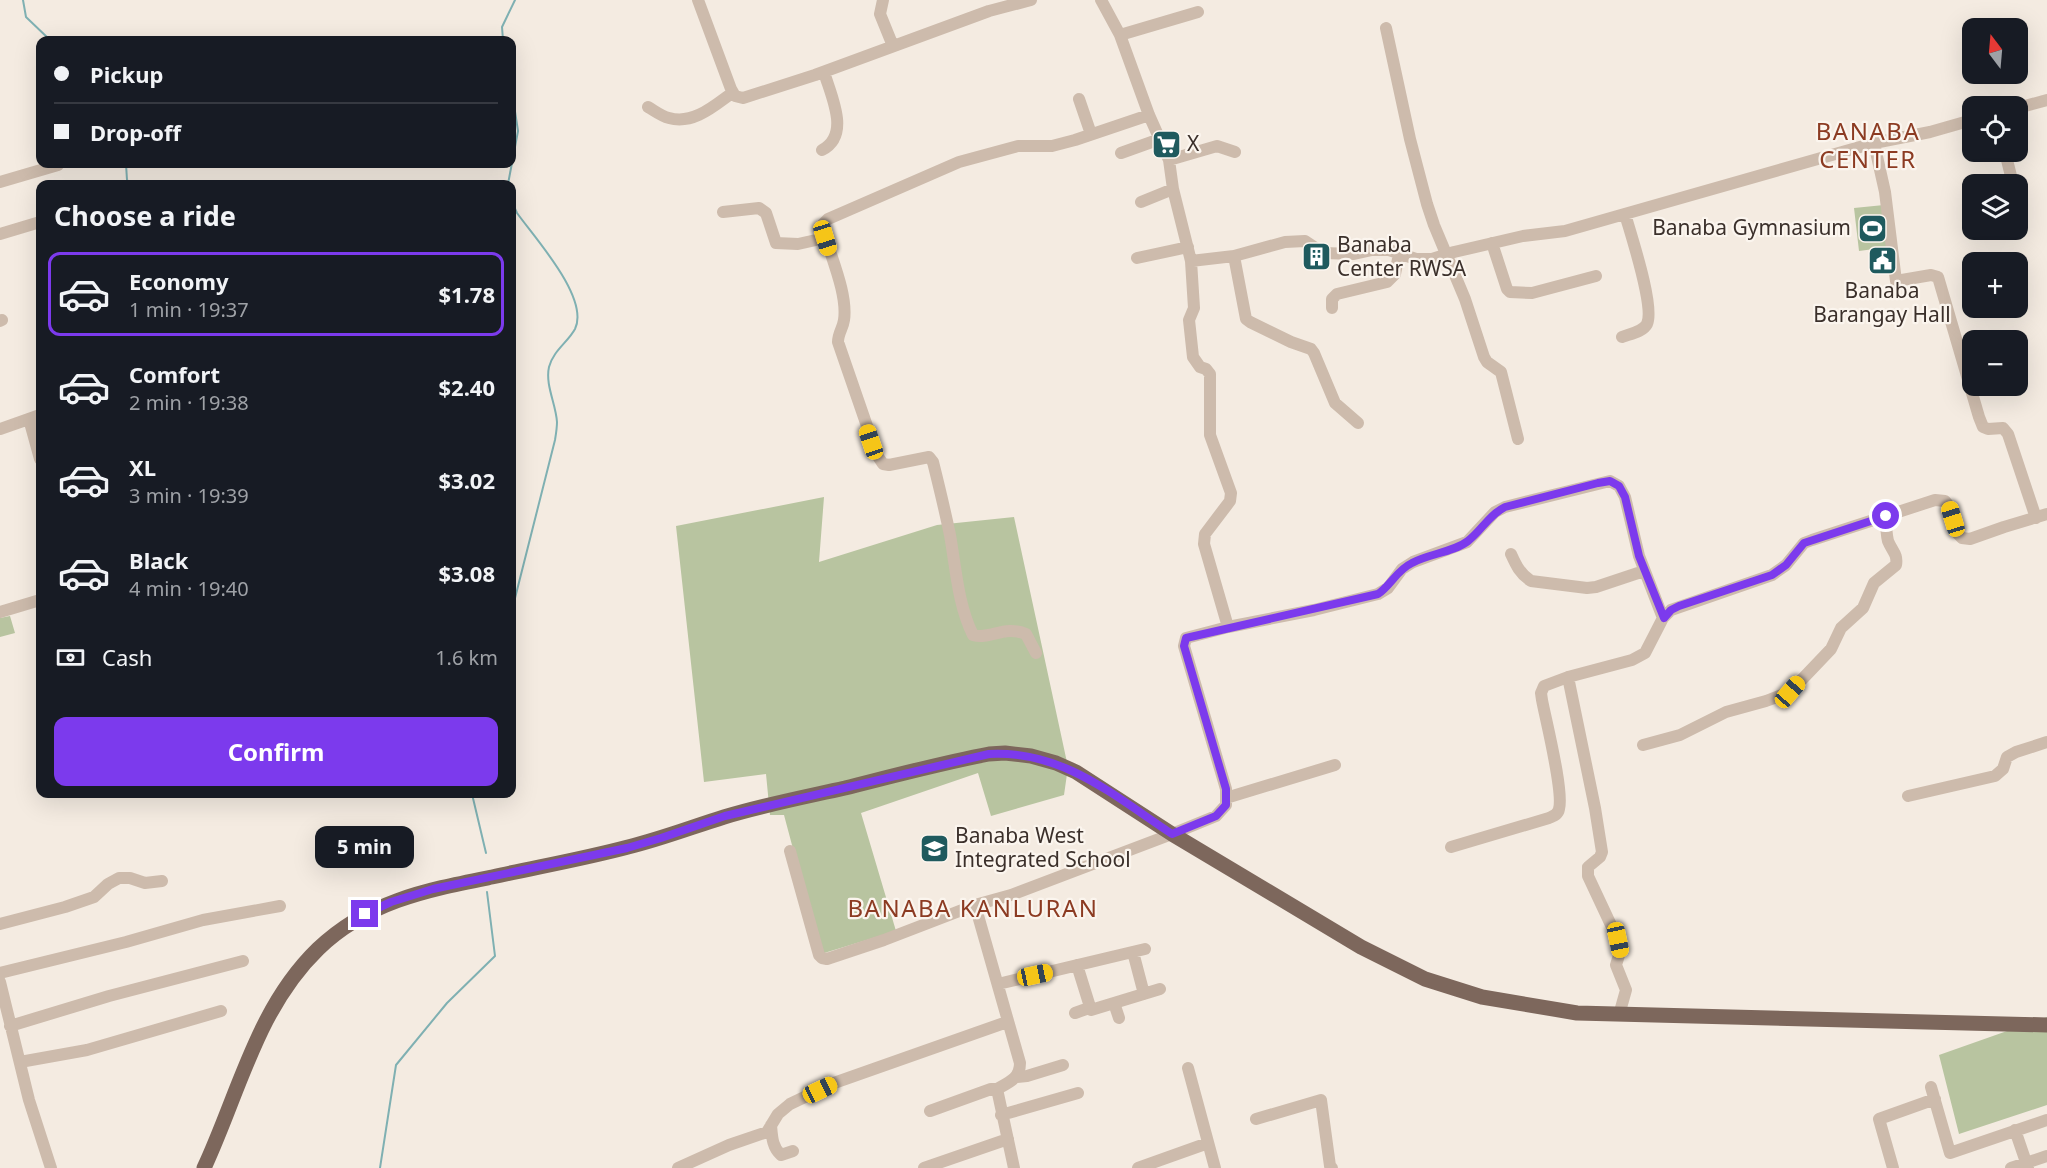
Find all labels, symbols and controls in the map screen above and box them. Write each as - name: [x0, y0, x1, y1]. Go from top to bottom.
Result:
- north arrow: [1962, 18, 2028, 84]
- map controls: [1962, 18, 2028, 396]
- text: Pickup: [90, 59, 163, 89]
- button: locate: [1962, 96, 2028, 162]
- district label: BANABA CENTER: [1816, 114, 1920, 175]
- text: Drop-off: [90, 117, 181, 147]
- supermarket icon: X: [1150, 128, 1182, 160]
- place label: X: [1187, 129, 1200, 157]
- button: layers: [1962, 174, 2028, 240]
- text: Choose a ride: [54, 197, 236, 234]
- sports icon: Banaba Gymnasium: [1856, 212, 1888, 244]
- place label: Banaba Gymnasium: [1652, 213, 1851, 241]
- car: [811, 218, 839, 258]
- place label: Banaba Center RWSA: [1337, 230, 1467, 282]
- building icon: Banaba Center RWSA: [1300, 241, 1332, 273]
- public building icon: Banaba Barangay Hall: [1866, 244, 1898, 276]
- button: +: [1962, 252, 2028, 318]
- text: Economy: [129, 266, 228, 296]
- icon: car: [57, 267, 111, 321]
- place label: Banaba Barangay Hall: [1813, 276, 1951, 328]
- text: $1.78: [438, 279, 495, 309]
- text: 1 min · 19:37: [129, 296, 249, 323]
- button: −: [1962, 330, 2028, 396]
- text: Comfort: [129, 359, 220, 389]
- icon: car: [57, 360, 111, 414]
- text: $2.40: [438, 372, 495, 402]
- text: 2 min · 19:38: [129, 389, 249, 416]
- car: [857, 422, 885, 462]
- text: XL: [129, 452, 156, 482]
- icon: car: [57, 453, 111, 507]
- text: $3.02: [438, 465, 495, 495]
- text: 3 min · 19:39: [129, 482, 249, 509]
- car: [1939, 499, 1967, 539]
- route start: [1872, 502, 1899, 529]
- text: Black: [129, 545, 188, 575]
- icon: car: [57, 546, 111, 600]
- text: $3.08: [438, 558, 495, 588]
- text: 4 min · 19:40: [129, 575, 249, 602]
- icon: cash: [54, 641, 87, 674]
- text: Cash: [102, 642, 152, 672]
- text: 1.6 km: [435, 644, 498, 671]
- car: [1771, 673, 1809, 711]
- button: Confirm: [54, 717, 498, 786]
- place label: Banaba West Integrated School: [955, 821, 1131, 873]
- callout: 5 min: [316, 827, 415, 869]
- school or university icon: Banaba West Integrated School: [918, 832, 950, 864]
- text: 5 min: [337, 833, 392, 860]
- district label: BANABA KANLURAN: [847, 891, 1099, 924]
- route end: [351, 900, 378, 927]
- car: [1605, 921, 1631, 959]
- car: [1016, 962, 1054, 988]
- car: [800, 1074, 840, 1106]

